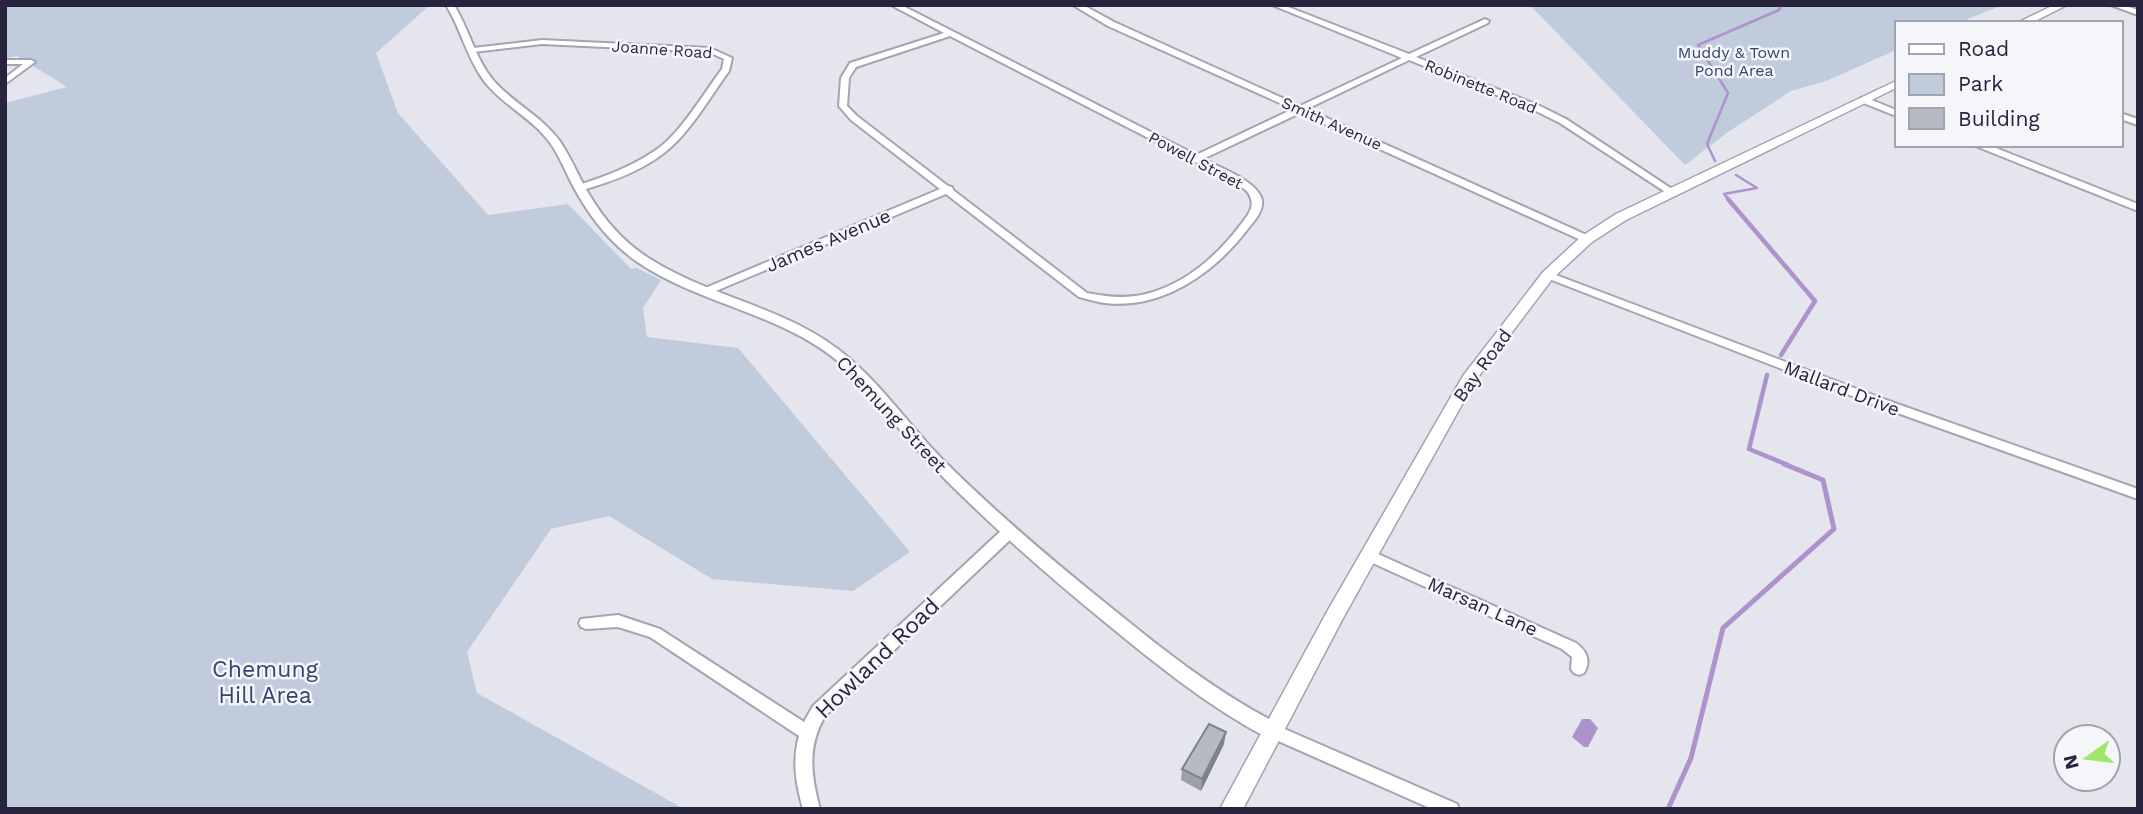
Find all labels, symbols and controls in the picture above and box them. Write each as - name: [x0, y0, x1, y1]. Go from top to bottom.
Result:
- legend: [1895, 21, 2122, 147]
- street label: Joanne Road: [611, 36, 713, 63]
- text: Road: [1958, 36, 2009, 61]
- park label: Muddy & Town Pond Area: [1678, 43, 1790, 80]
- street label: Robinette Road: [1422, 55, 1540, 118]
- text: Park: [1958, 71, 2003, 96]
- street label: Smith Avenue: [1279, 93, 1385, 154]
- text: Building: [1958, 106, 2040, 131]
- street label: Powell Street: [1145, 128, 1246, 193]
- street label: James Avenue: [762, 204, 894, 277]
- street label: Bay Road: [1448, 324, 1517, 406]
- street label: Chemung Street: [832, 351, 952, 477]
- street label: Mallard Drive: [1781, 356, 1903, 421]
- street label: Marsan Lane: [1424, 572, 1541, 641]
- street label: Howland Road: [810, 592, 945, 724]
- park label: Chemung Hill Area: [212, 656, 319, 709]
- north arrow: [2052, 723, 2122, 793]
- text: N: [2058, 752, 2084, 772]

